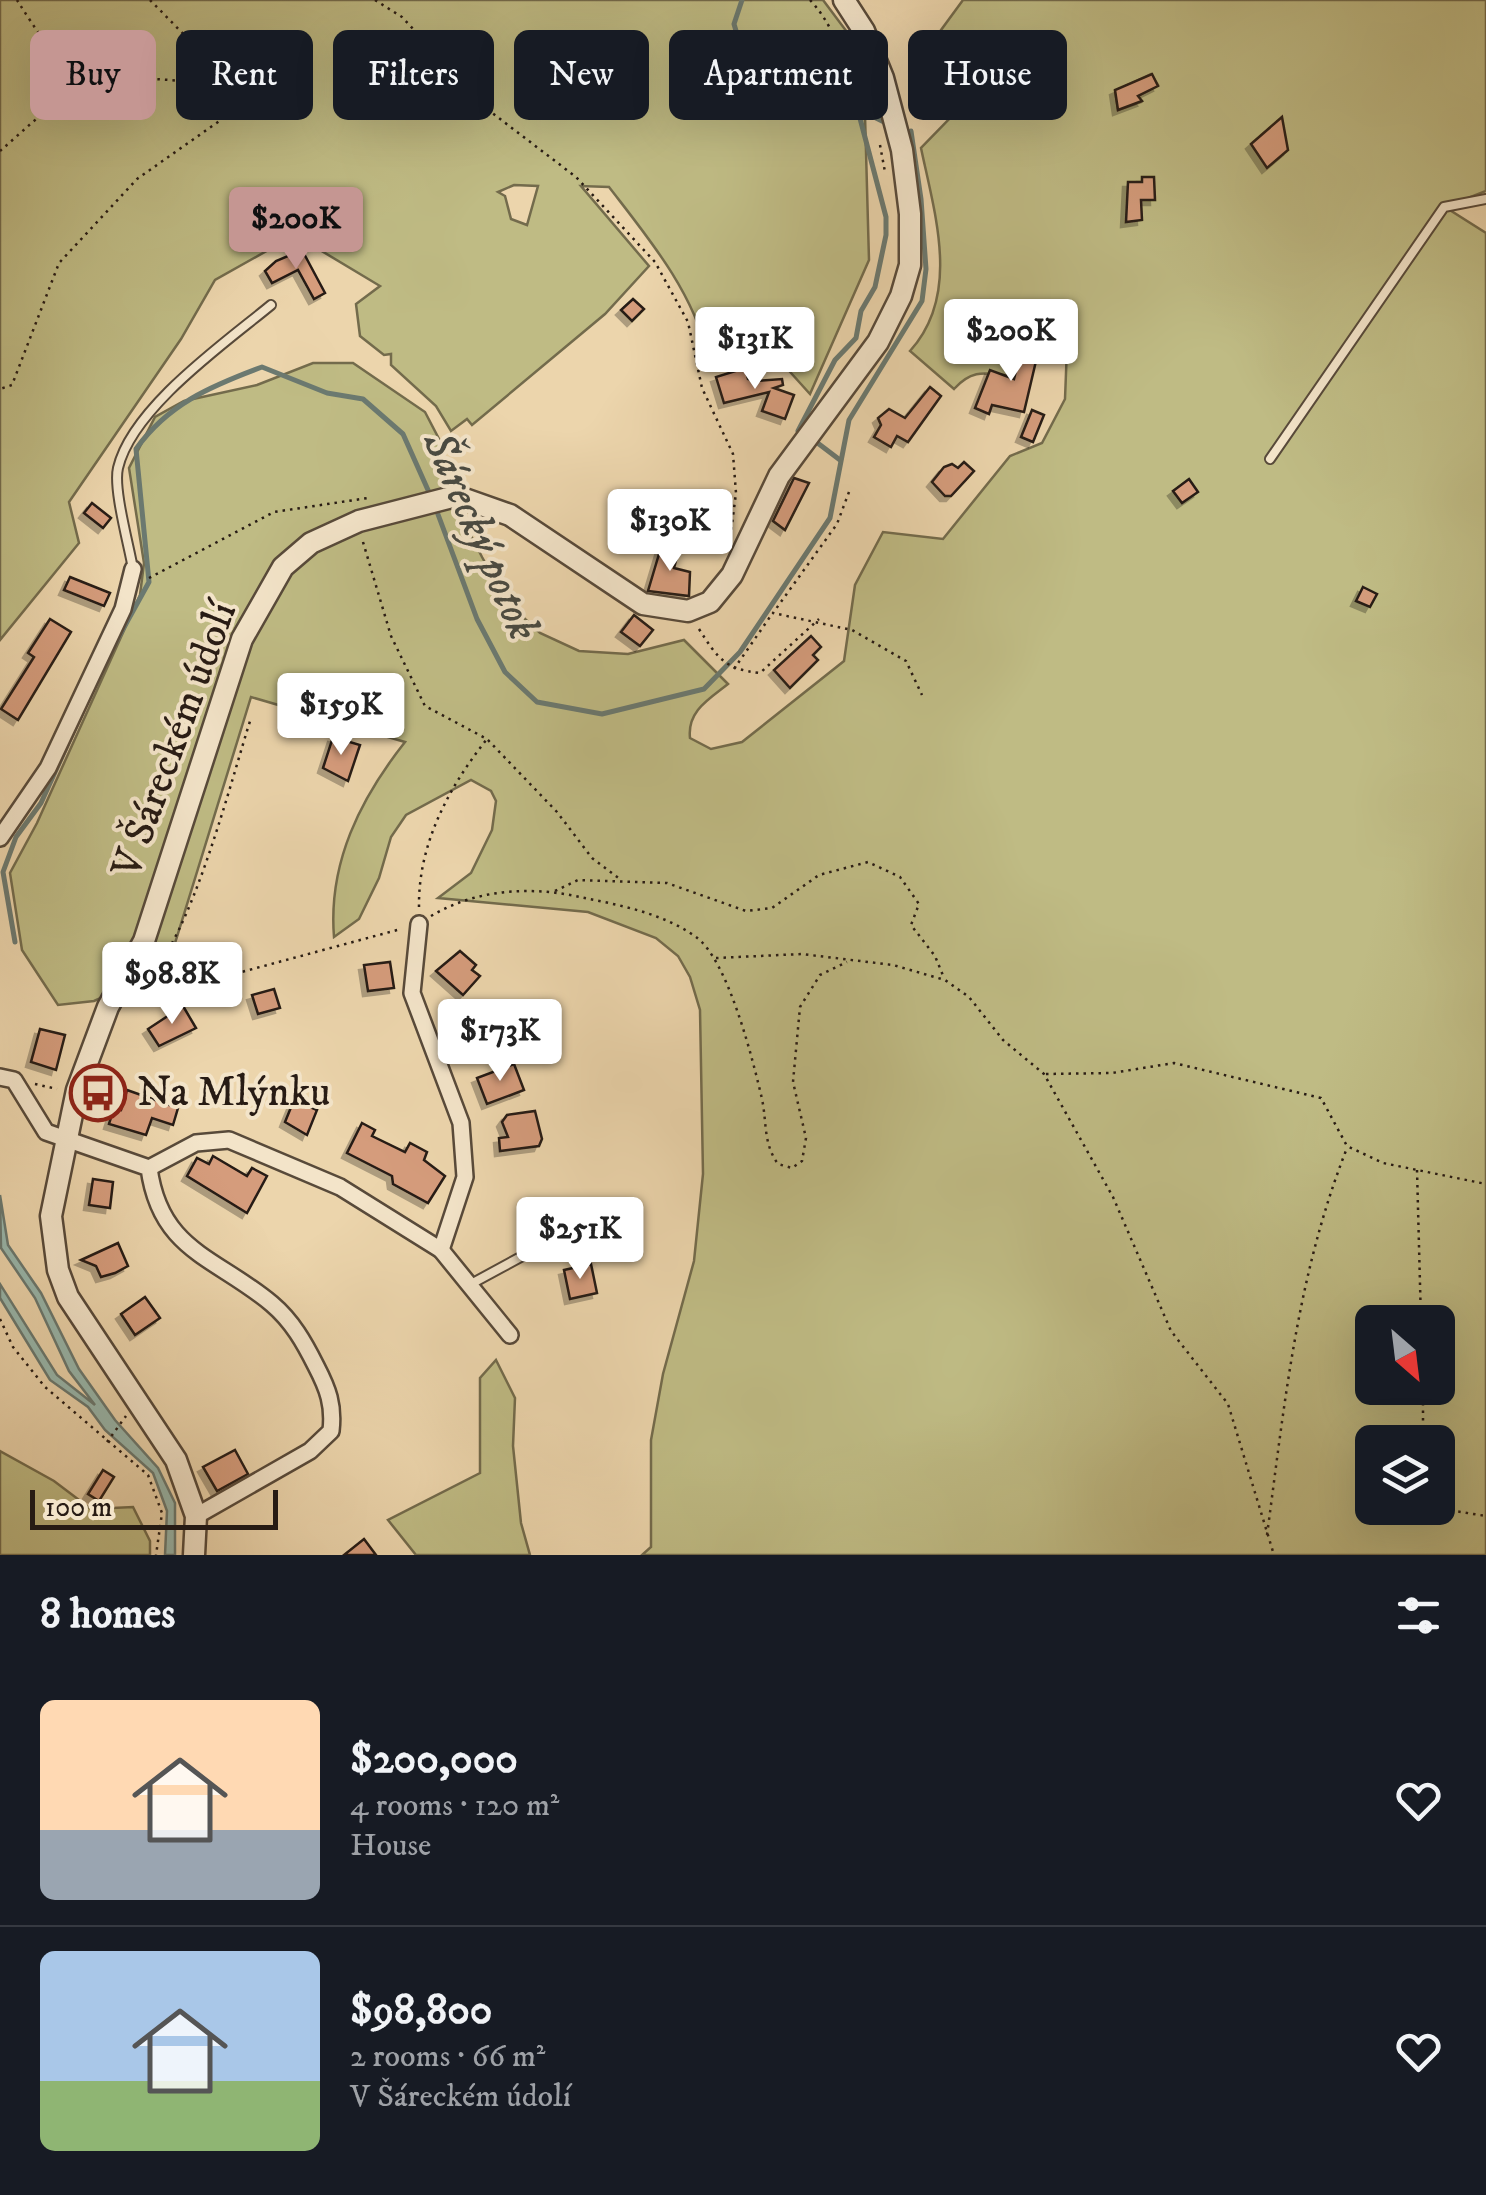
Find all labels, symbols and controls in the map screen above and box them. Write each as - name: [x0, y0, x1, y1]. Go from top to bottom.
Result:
- chip: Buy: [30, 30, 156, 120]
- chip: Rent: [176, 30, 313, 120]
- chip: Filters: [333, 30, 494, 120]
- chip: New: [514, 30, 649, 120]
- chip: Apartment: [669, 30, 888, 120]
- chip: House: [908, 30, 1067, 120]
- pin: $200K: [226, 187, 366, 272]
- text: $200K: [251, 199, 341, 239]
- pin: $200K: [941, 299, 1081, 384]
- pin: $131K: [685, 307, 825, 392]
- text: $200K: [966, 311, 1056, 351]
- text: $131K: [717, 319, 793, 359]
- water label: Šárecký potok: [409, 421, 552, 649]
- pin: $130K: [600, 489, 740, 574]
- text: $130K: [630, 501, 710, 541]
- street label: V Šáreckém údolí: [100, 593, 250, 886]
- pin: $159K: [271, 673, 411, 758]
- text: $159K: [299, 685, 383, 725]
- pin: $98.8K: [91, 942, 253, 1027]
- text: $98.8K: [124, 954, 220, 994]
- pin: $173K: [430, 999, 570, 1084]
- text: $173K: [460, 1011, 540, 1051]
- bus stop icon: Na Mlýnku: [68, 1063, 128, 1123]
- place label: Na Mlýnku: [137, 1067, 331, 1119]
- pin: $251K: [510, 1197, 650, 1282]
- text: $251K: [538, 1209, 622, 1249]
- north arrow: [1355, 1305, 1455, 1405]
- map controls: [1355, 1305, 1455, 1525]
- button: layers: [1355, 1425, 1455, 1525]
- scale bar: [30, 1485, 278, 1530]
- text: 100 m: [45, 1490, 112, 1525]
- icon: filters: [1391, 1588, 1446, 1643]
- text: 8 homes: [40, 1589, 175, 1641]
- text: $200,000: [350, 1734, 518, 1786]
- icon: home: [120, 1740, 240, 1860]
- icon: heart: [1391, 1773, 1446, 1828]
- text: 4 rooms · 120 m²: [350, 1786, 559, 1826]
- text: House: [350, 1826, 431, 1866]
- text: $98,800: [350, 1985, 492, 2037]
- icon: home: [120, 1991, 240, 2111]
- icon: heart: [1391, 2024, 1446, 2079]
- text: 2 rooms · 66 m²: [350, 2037, 545, 2077]
- text: V Šáreckém údolí: [350, 2077, 571, 2117]

